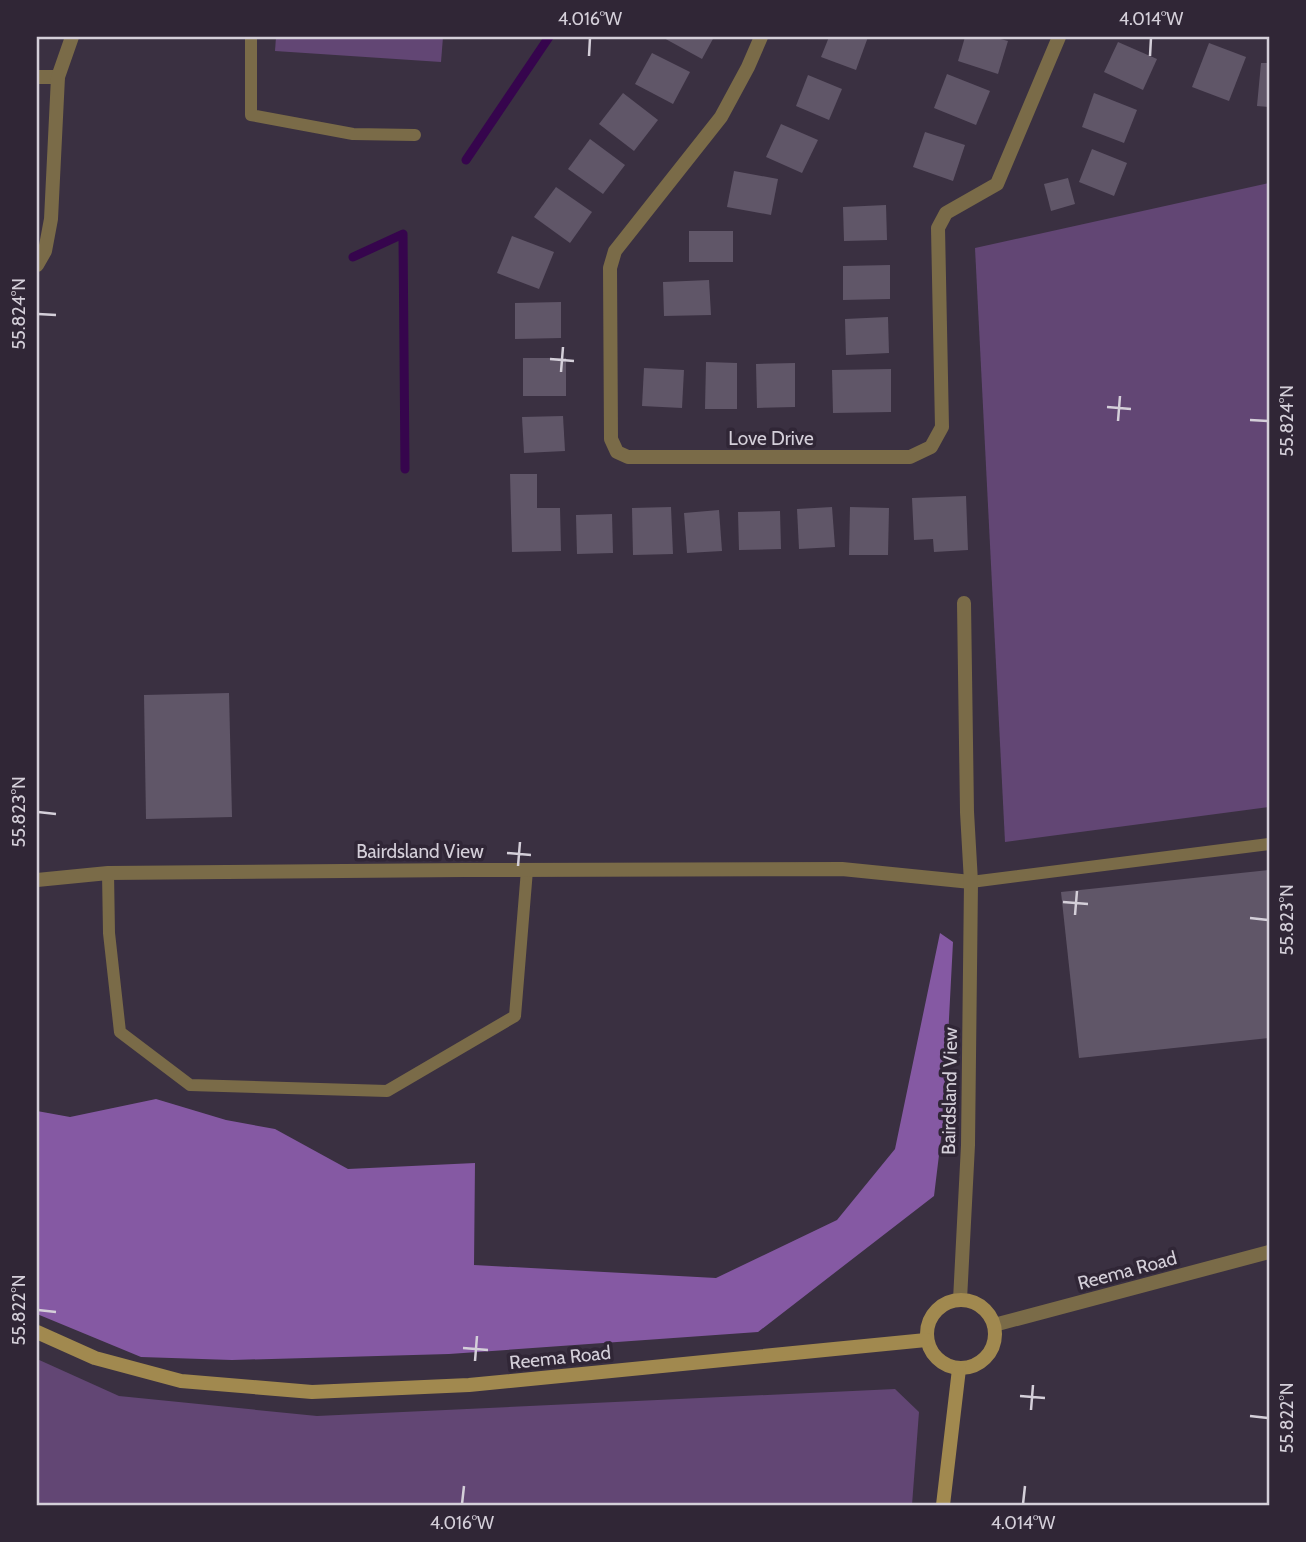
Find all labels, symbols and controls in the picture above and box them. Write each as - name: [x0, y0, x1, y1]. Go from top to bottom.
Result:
- text: 4.016°W: [558, 8, 622, 30]
- text: 4.014°W: [1119, 8, 1183, 30]
- text: 55.824°N: [8, 278, 30, 350]
- text: 55.824°N: [1276, 385, 1298, 457]
- street label: Love Drive: [728, 427, 814, 450]
- text: 55.823°N: [8, 776, 30, 848]
- street label: Bairdsland View: [356, 840, 484, 863]
- text: 55.823°N: [1276, 884, 1298, 956]
- street label: Bairdsland View: [937, 1027, 962, 1155]
- street label: Reema Road: [1075, 1246, 1179, 1295]
- text: 55.822°N: [8, 1275, 30, 1345]
- street label: Reema Road: [508, 1341, 612, 1374]
- text: 55.822°N: [1276, 1383, 1298, 1453]
- text: 4.016°W: [430, 1512, 494, 1534]
- text: 4.014°W: [991, 1512, 1055, 1534]

